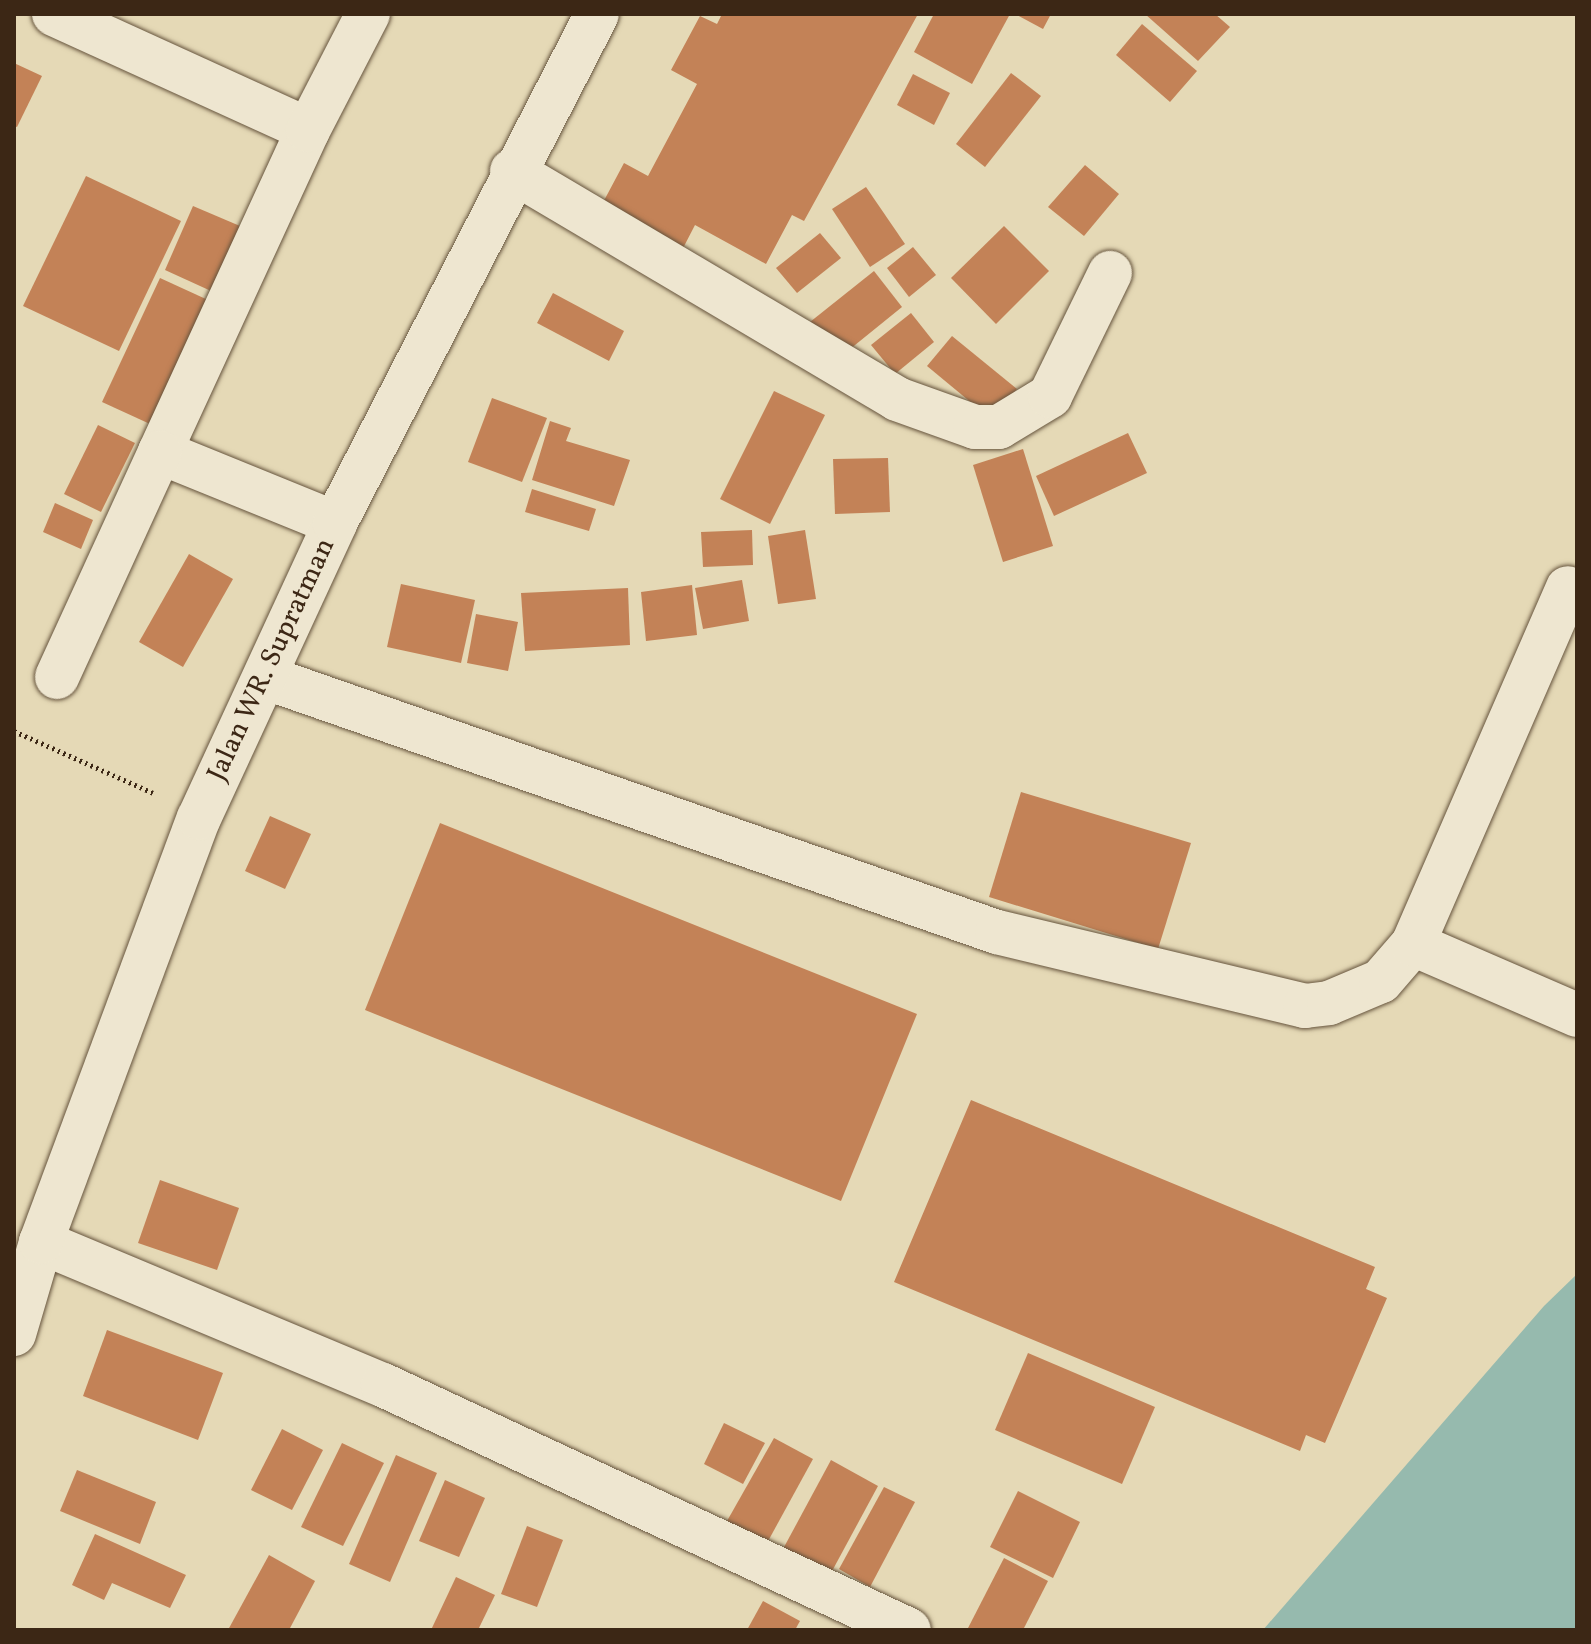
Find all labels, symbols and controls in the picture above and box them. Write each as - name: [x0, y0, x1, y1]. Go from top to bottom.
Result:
- street label: Jalan WR. Supratman: [201, 533, 343, 787]

